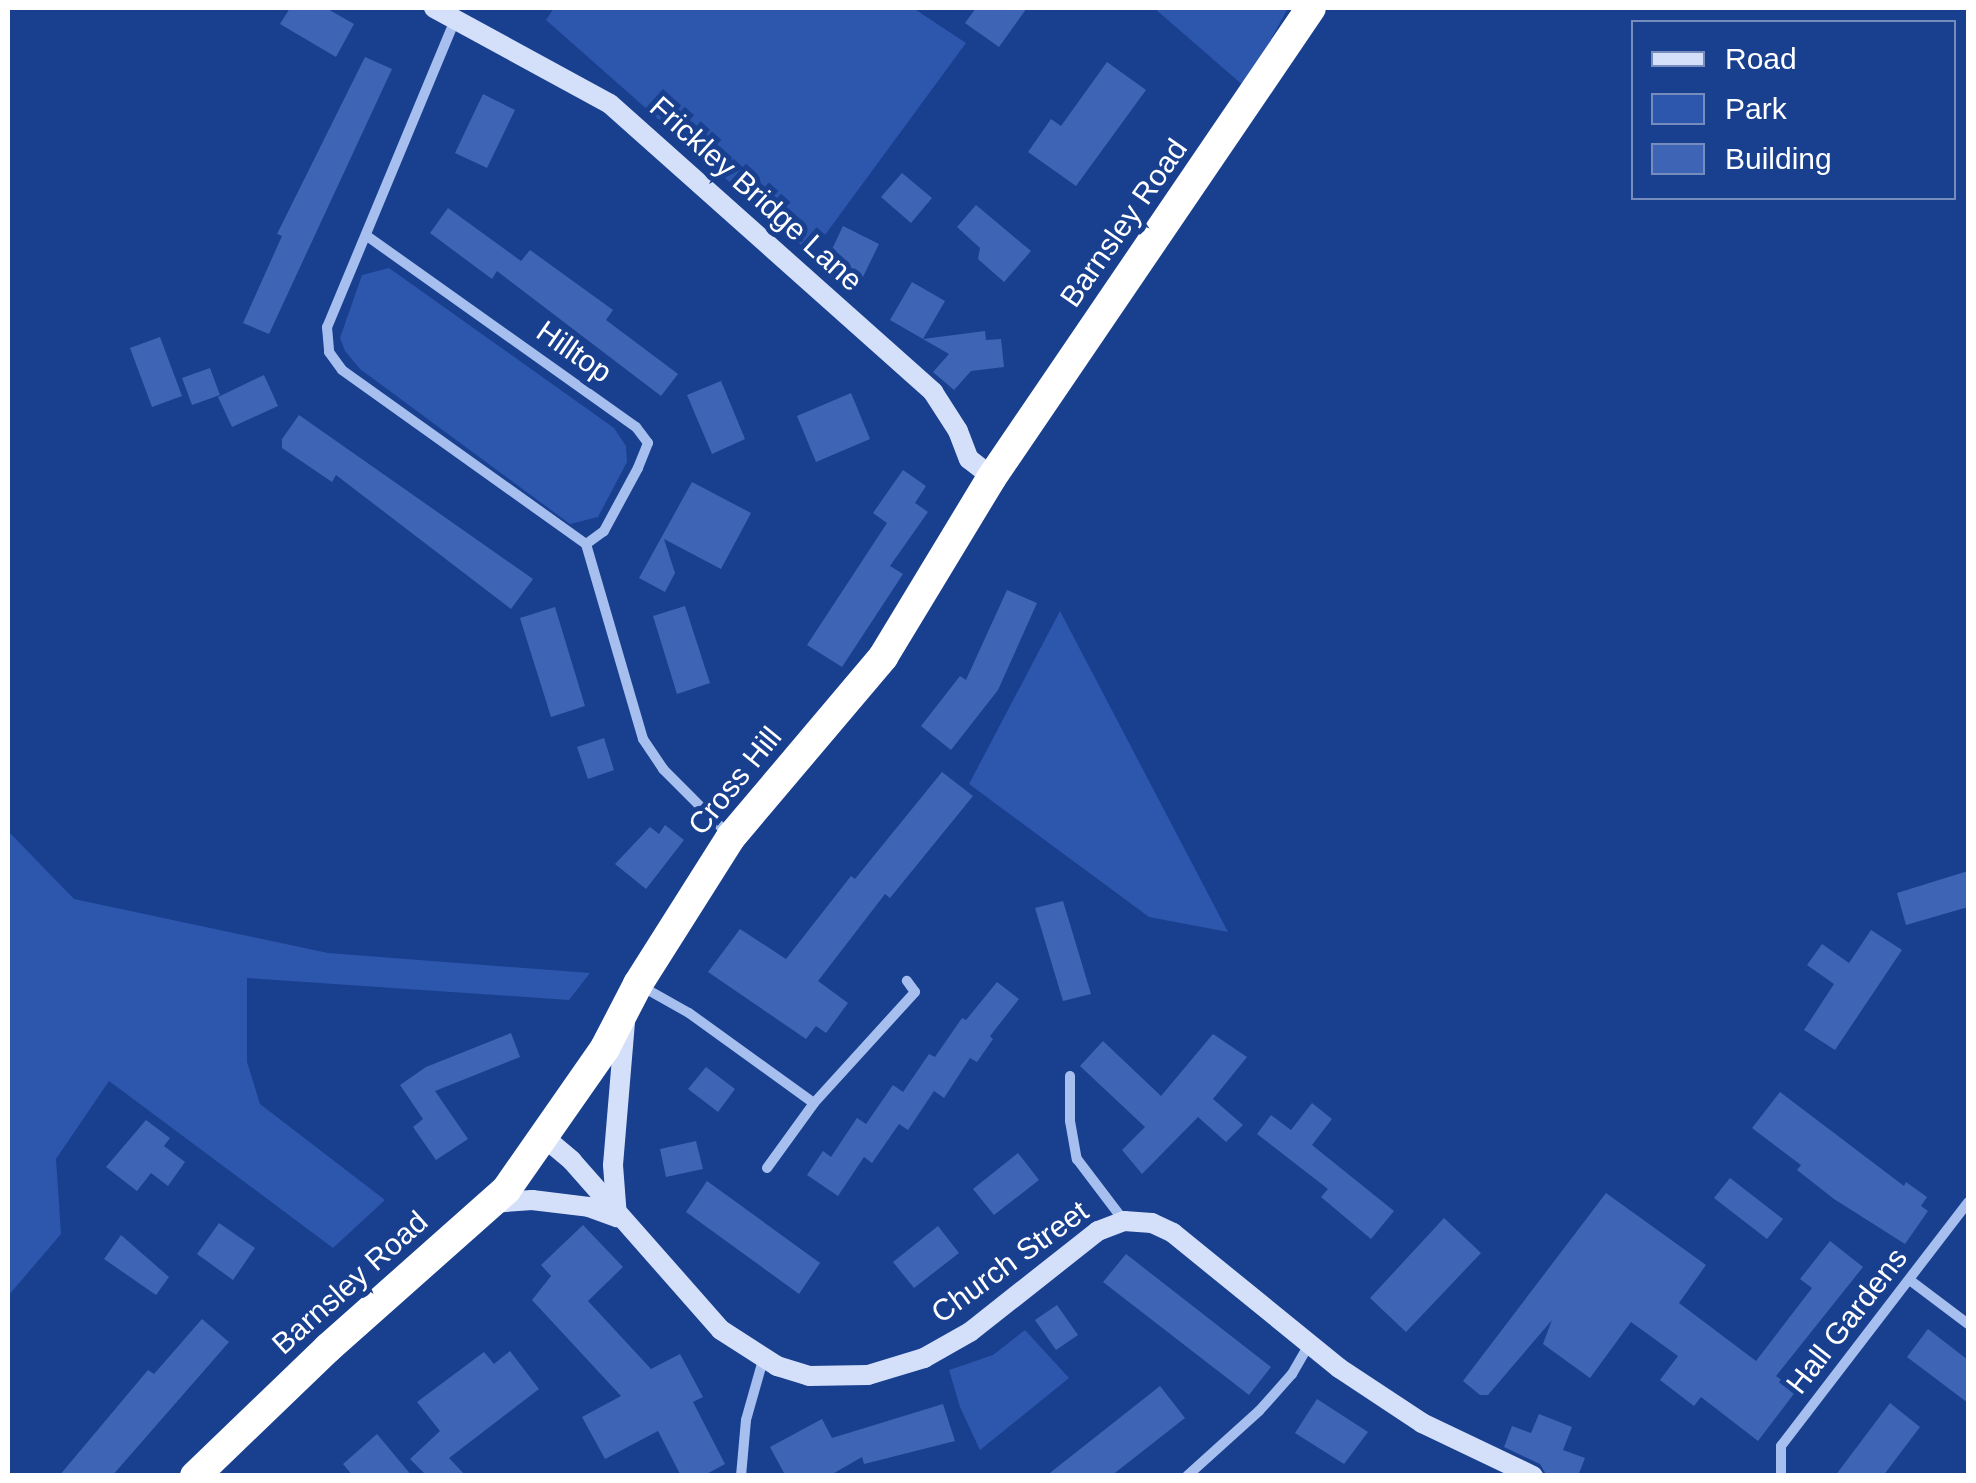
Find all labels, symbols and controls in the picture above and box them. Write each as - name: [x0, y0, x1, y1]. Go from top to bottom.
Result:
- legend: [1631, 20, 1956, 200]
- text: Road: [1725, 42, 1797, 75]
- street label: Frickley Bridge Lane: [642, 89, 870, 299]
- text: Park: [1725, 92, 1787, 125]
- street label: Barnsley Road: [1053, 132, 1195, 314]
- text: Building: [1725, 142, 1832, 175]
- street label: Hilltop: [530, 313, 618, 391]
- street label: Cross Hill: [681, 720, 789, 842]
- street label: Church Street: [925, 1193, 1095, 1331]
- street label: Barnsley Road: [265, 1204, 435, 1362]
- street label: Hall Gardens: [1779, 1241, 1915, 1401]

